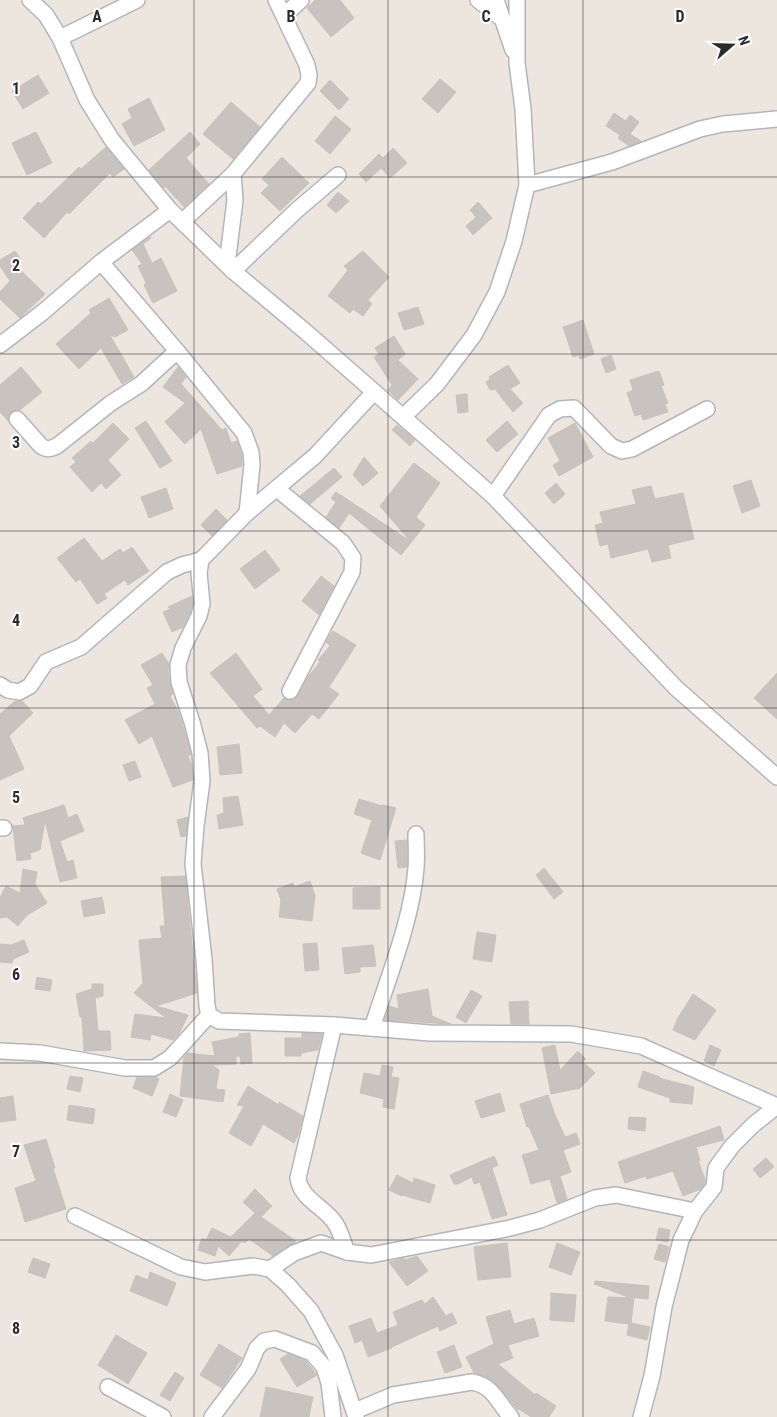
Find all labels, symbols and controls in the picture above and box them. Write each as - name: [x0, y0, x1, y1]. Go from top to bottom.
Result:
- text: A: [92, 7, 102, 26]
- text: B: [287, 7, 296, 26]
- text: C: [481, 7, 491, 26]
- text: D: [675, 7, 685, 26]
- north arrow: [707, 20, 757, 70]
- text: N: [735, 34, 753, 47]
- text: 1: [12, 79, 20, 98]
- text: 2: [12, 256, 20, 275]
- text: 3: [12, 433, 20, 452]
- text: 4: [12, 611, 20, 630]
- text: 5: [12, 788, 20, 807]
- text: 6: [12, 965, 20, 984]
- text: 7: [12, 1142, 20, 1161]
- text: 8: [12, 1319, 20, 1338]

